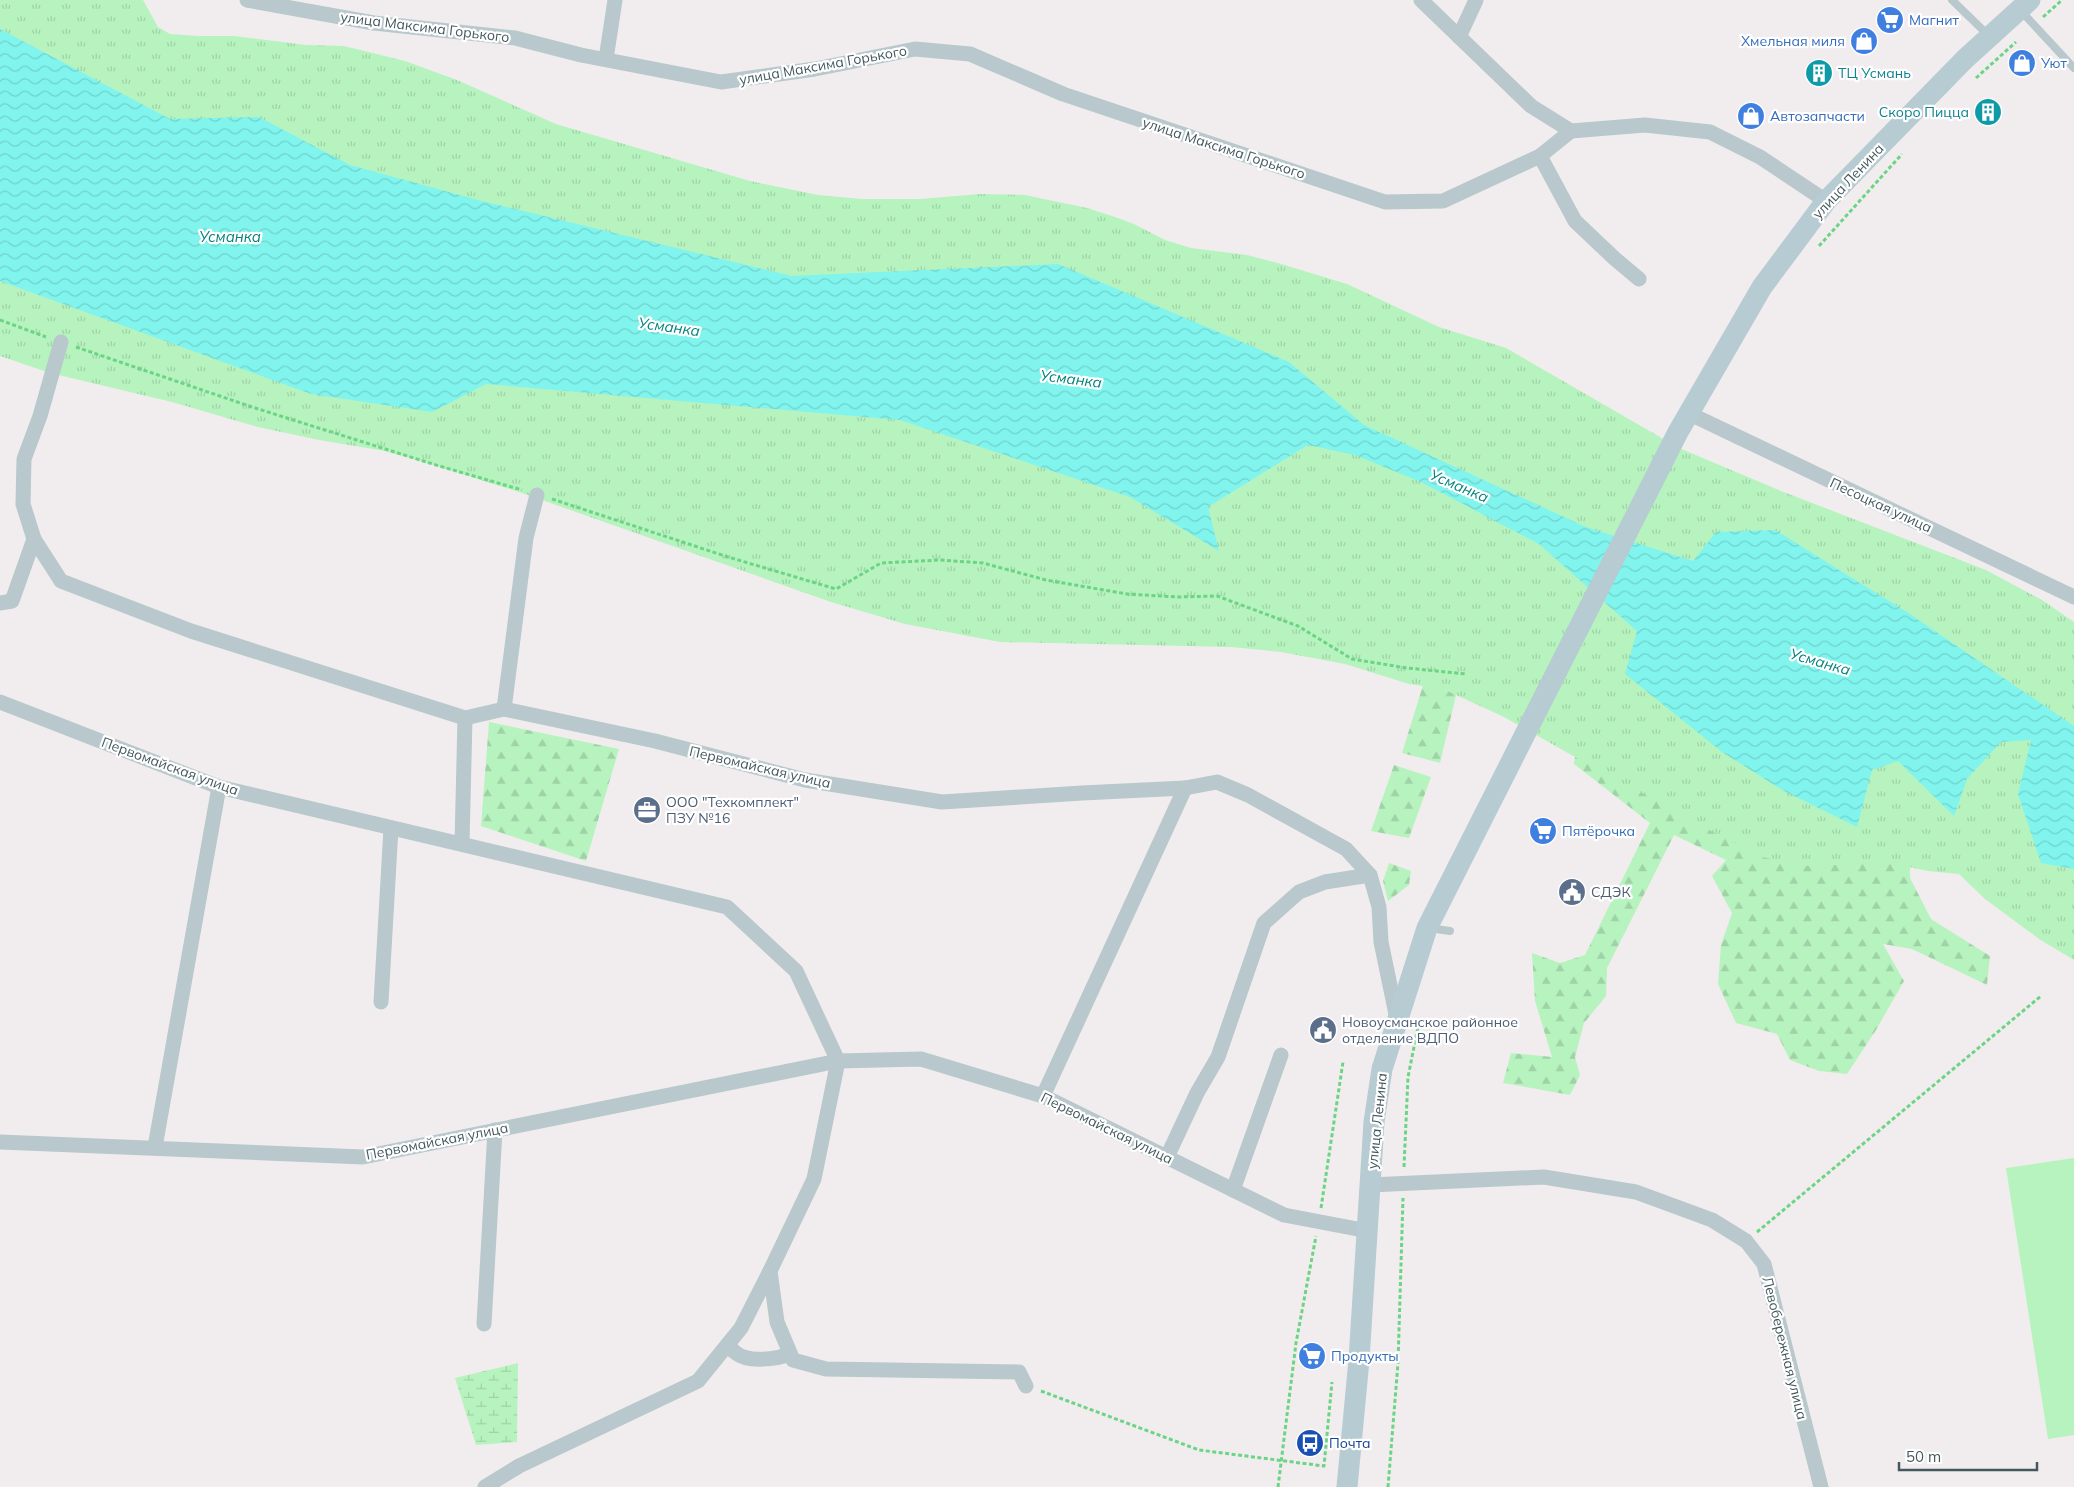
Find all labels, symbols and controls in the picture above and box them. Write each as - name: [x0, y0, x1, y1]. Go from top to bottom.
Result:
- supermarket icon: Магнит: [1875, 5, 1905, 35]
- street label: улица Максима Горького: [340, 8, 510, 46]
- place label: Магнит: [1909, 11, 1959, 29]
- shop icon: Хмельная миля: [1849, 26, 1879, 56]
- place label: Хмельная миля: [1741, 32, 1845, 50]
- street label: улица Максима Горького: [738, 41, 908, 89]
- shop icon: Уют: [2007, 48, 2037, 78]
- place label: Уют: [2040, 54, 2068, 72]
- building icon: ТЦ Усмань: [1804, 58, 1834, 88]
- place label: ТЦ Усмань: [1838, 64, 1911, 82]
- building icon: Скоро Пицца: [1973, 97, 2003, 127]
- shop icon: Автозапчасти: [1736, 101, 1766, 131]
- place label: Скоро Пицца: [1879, 103, 1969, 121]
- place label: Автозапчасти: [1770, 107, 1865, 125]
- street label: улица Максима Горького: [1140, 113, 1308, 183]
- street label: улица Ленина: [1809, 140, 1887, 222]
- water label: Усманка: [199, 227, 261, 246]
- water label: Усманка: [637, 313, 701, 340]
- water label: Усманка: [1039, 365, 1103, 392]
- water label: Усманка: [1427, 465, 1491, 506]
- street label: Песоцкая улица: [1827, 474, 1935, 536]
- water label: Усманка: [1788, 644, 1853, 679]
- street label: Первомайская улица: [99, 733, 241, 799]
- street label: Первомайская улица: [688, 742, 832, 792]
- place label: ООО "Техкомплект" ПЗУ №16: [666, 793, 799, 827]
- office icon: ООО "Техкомплект" ПЗУ №16: [632, 795, 662, 825]
- supermarket icon: Пятёрочка: [1528, 816, 1558, 846]
- place label: Пятёрочка: [1562, 822, 1635, 840]
- public building icon: СДЭК: [1557, 877, 1587, 907]
- place label: СДЭК: [1591, 883, 1631, 901]
- place label: Новоусманское районное отделение ВДПО: [1342, 1013, 1518, 1047]
- public building icon: Новоусманское районное отделение ВДПО: [1308, 1015, 1338, 1045]
- street label: улица Ленина: [1363, 1072, 1391, 1170]
- street label: Первомайская улица: [1038, 1088, 1176, 1168]
- street label: Первомайская улица: [364, 1118, 510, 1164]
- street label: Левобережная улица: [1758, 1275, 1812, 1421]
- supermarket icon: Продукты: [1297, 1341, 1327, 1371]
- place label: Продукты: [1331, 1347, 1399, 1365]
- bus stop icon: Почта: [1295, 1428, 1325, 1458]
- place label: Почта: [1329, 1434, 1371, 1452]
- scale bar: [1899, 1440, 2036, 1472]
- text: 50 m: [1906, 1447, 1941, 1466]

